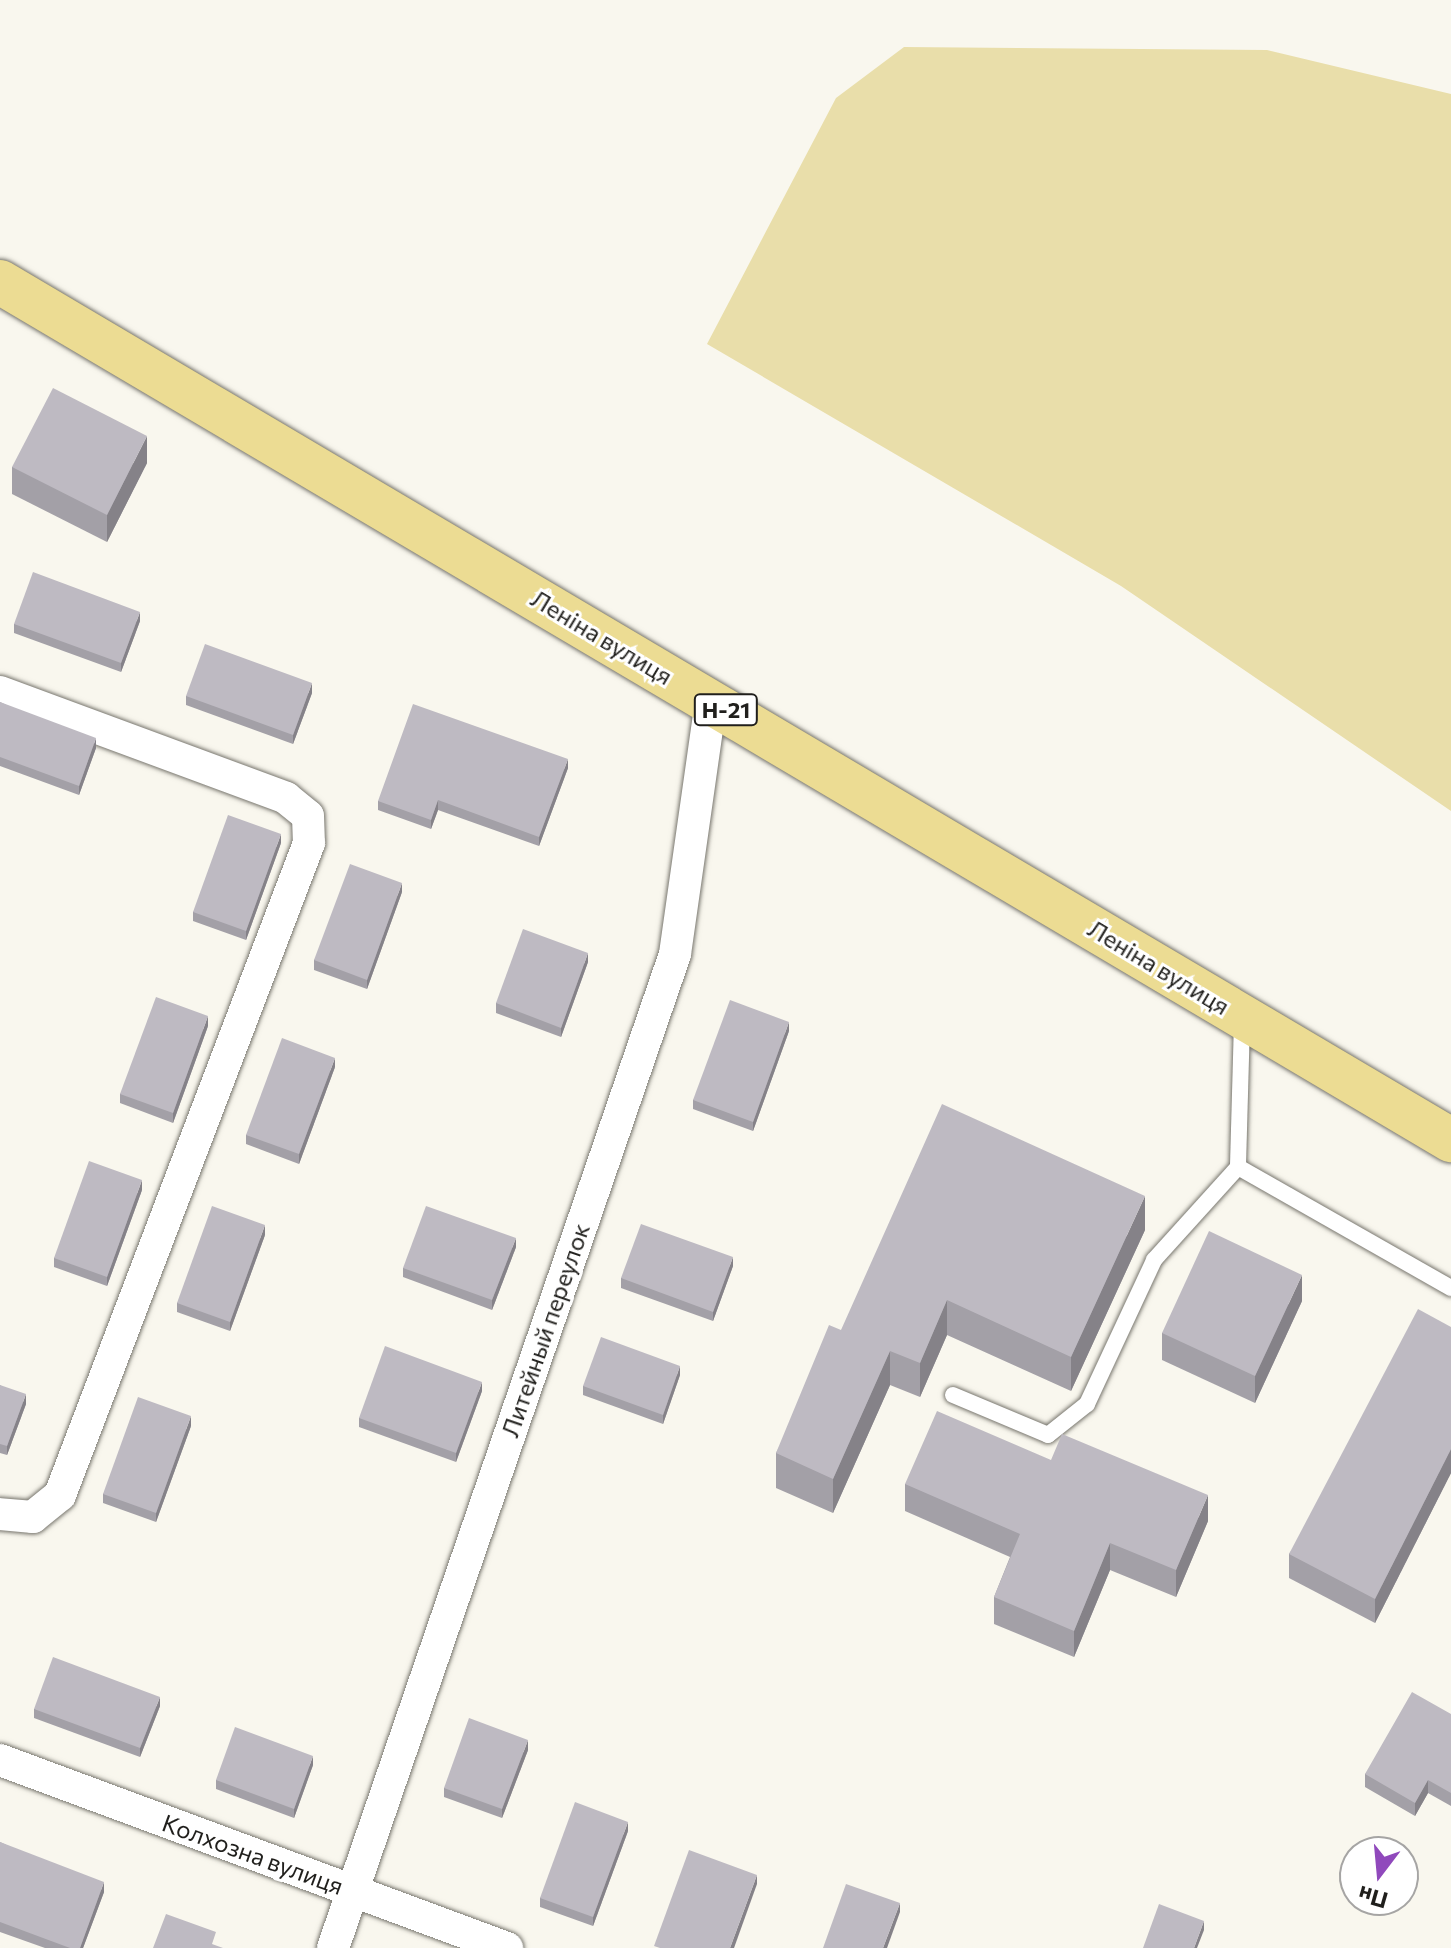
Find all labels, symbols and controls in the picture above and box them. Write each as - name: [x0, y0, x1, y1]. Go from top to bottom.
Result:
- street label: Леніна вулиця: [526, 584, 678, 690]
- road number: Н-21: [692, 692, 760, 728]
- street label: Леніна вулиця: [1083, 914, 1235, 1020]
- street label: Литейный переулок: [495, 1219, 595, 1441]
- street label: Колхозна вулиця: [159, 1808, 347, 1900]
- north arrow: [1339, 1836, 1419, 1916]
- text: Пн: [1355, 1881, 1391, 1915]

